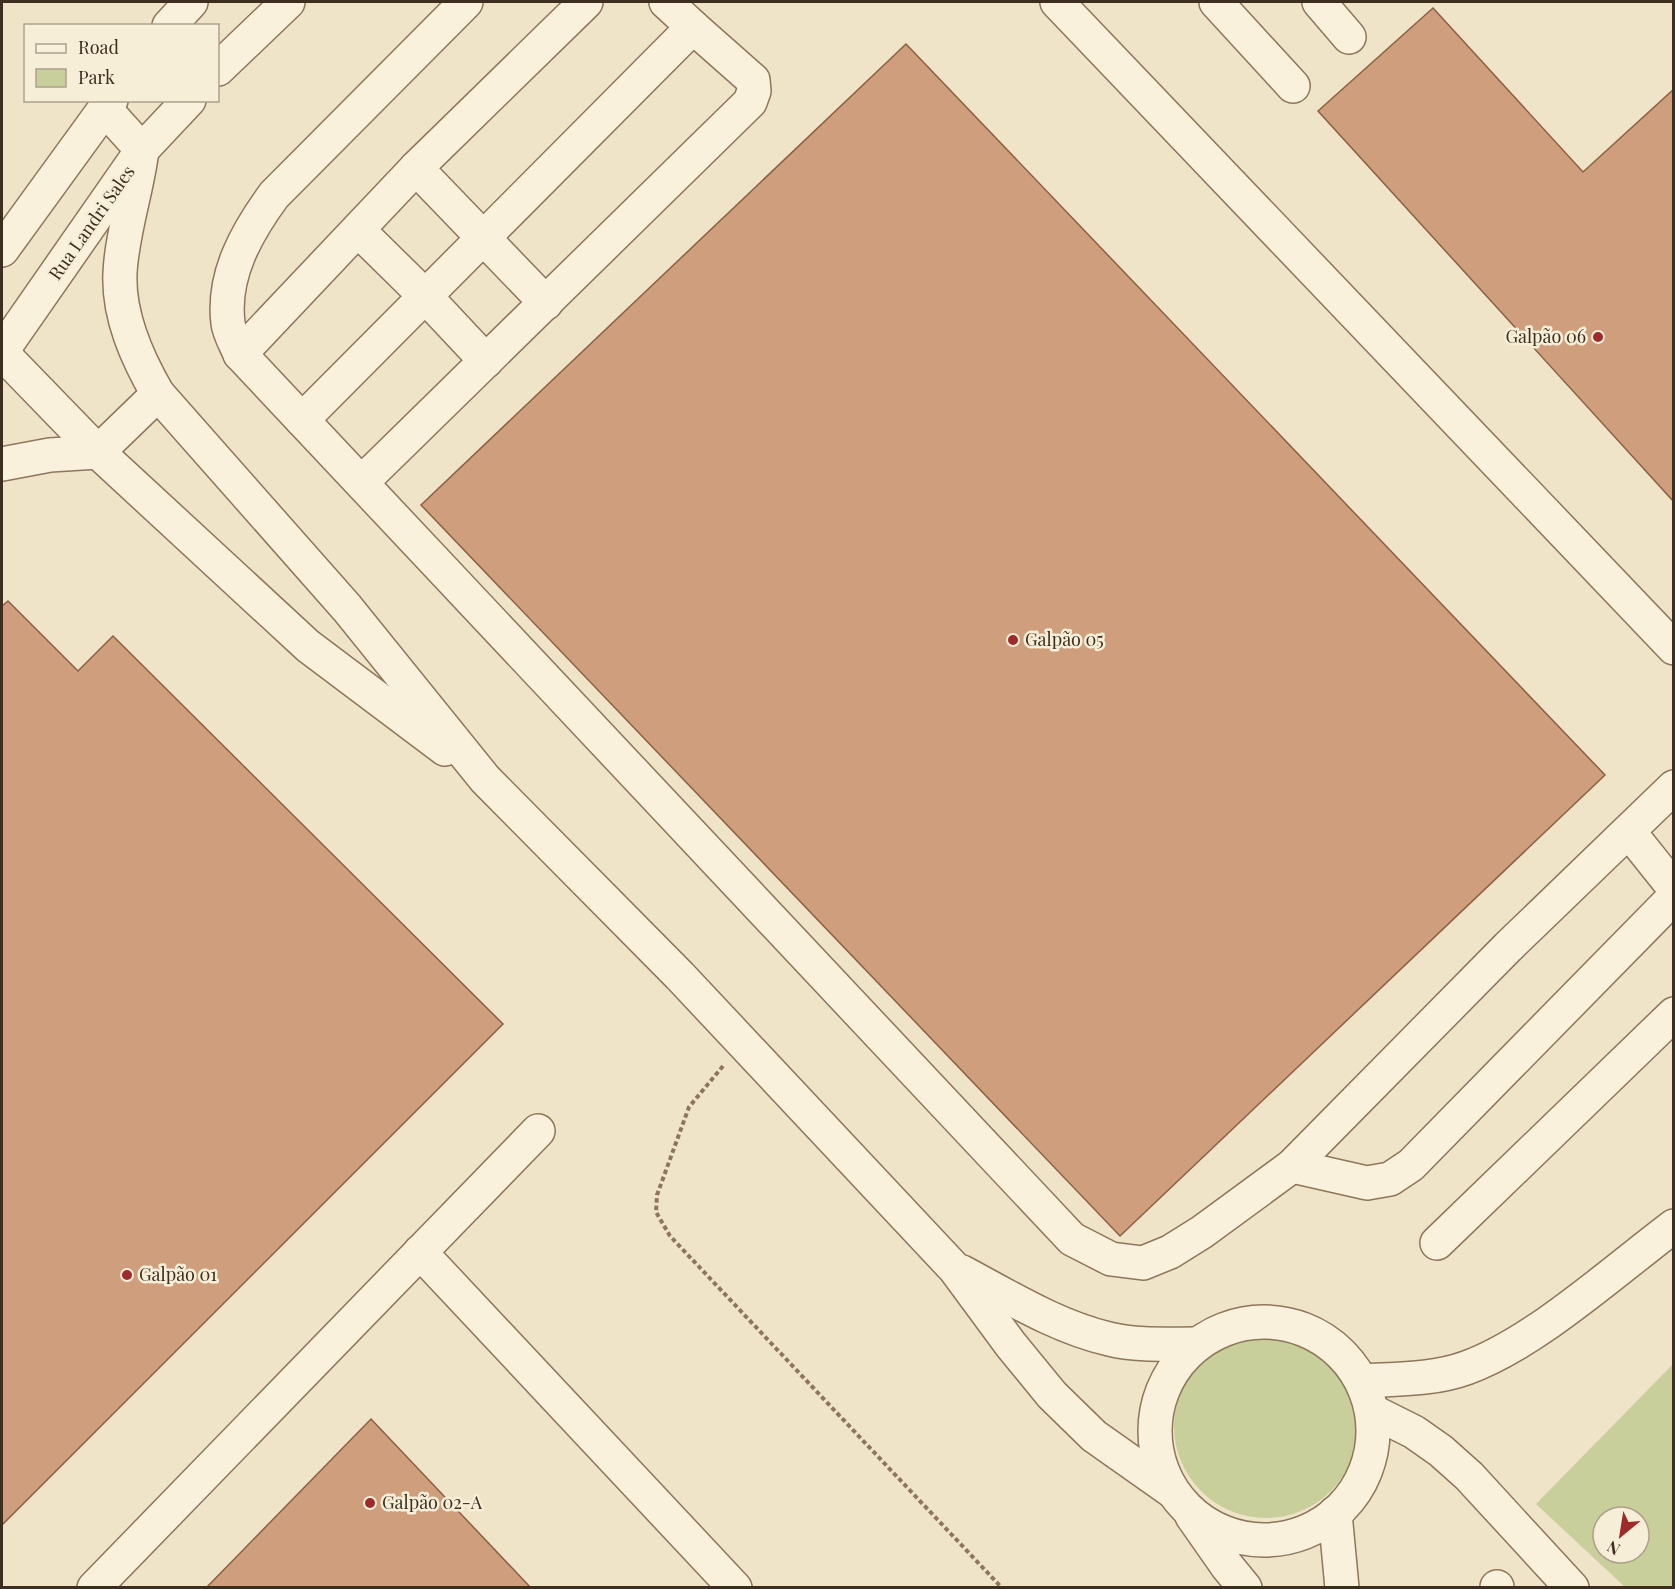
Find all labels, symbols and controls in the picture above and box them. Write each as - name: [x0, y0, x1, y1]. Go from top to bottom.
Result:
- legend: [24, 24, 219, 102]
- text: Road: [78, 35, 119, 59]
- text: Park: [78, 65, 115, 89]
- street label: Rua Landri Sales: [43, 160, 140, 284]
- place label: Galpão 06: [1505, 324, 1586, 348]
- marker: Galpão 06: [1591, 330, 1605, 344]
- place label: Galpão 05: [1025, 627, 1104, 651]
- marker: Galpão 05: [1006, 633, 1020, 647]
- place label: Galpão 01: [139, 1262, 217, 1286]
- marker: Galpão 01: [120, 1268, 134, 1282]
- place label: Galpão 02-A: [382, 1490, 483, 1514]
- marker: Galpão 02-A: [363, 1496, 377, 1510]
- north arrow: [1591, 1505, 1651, 1565]
- text: N: [1603, 1536, 1624, 1560]

